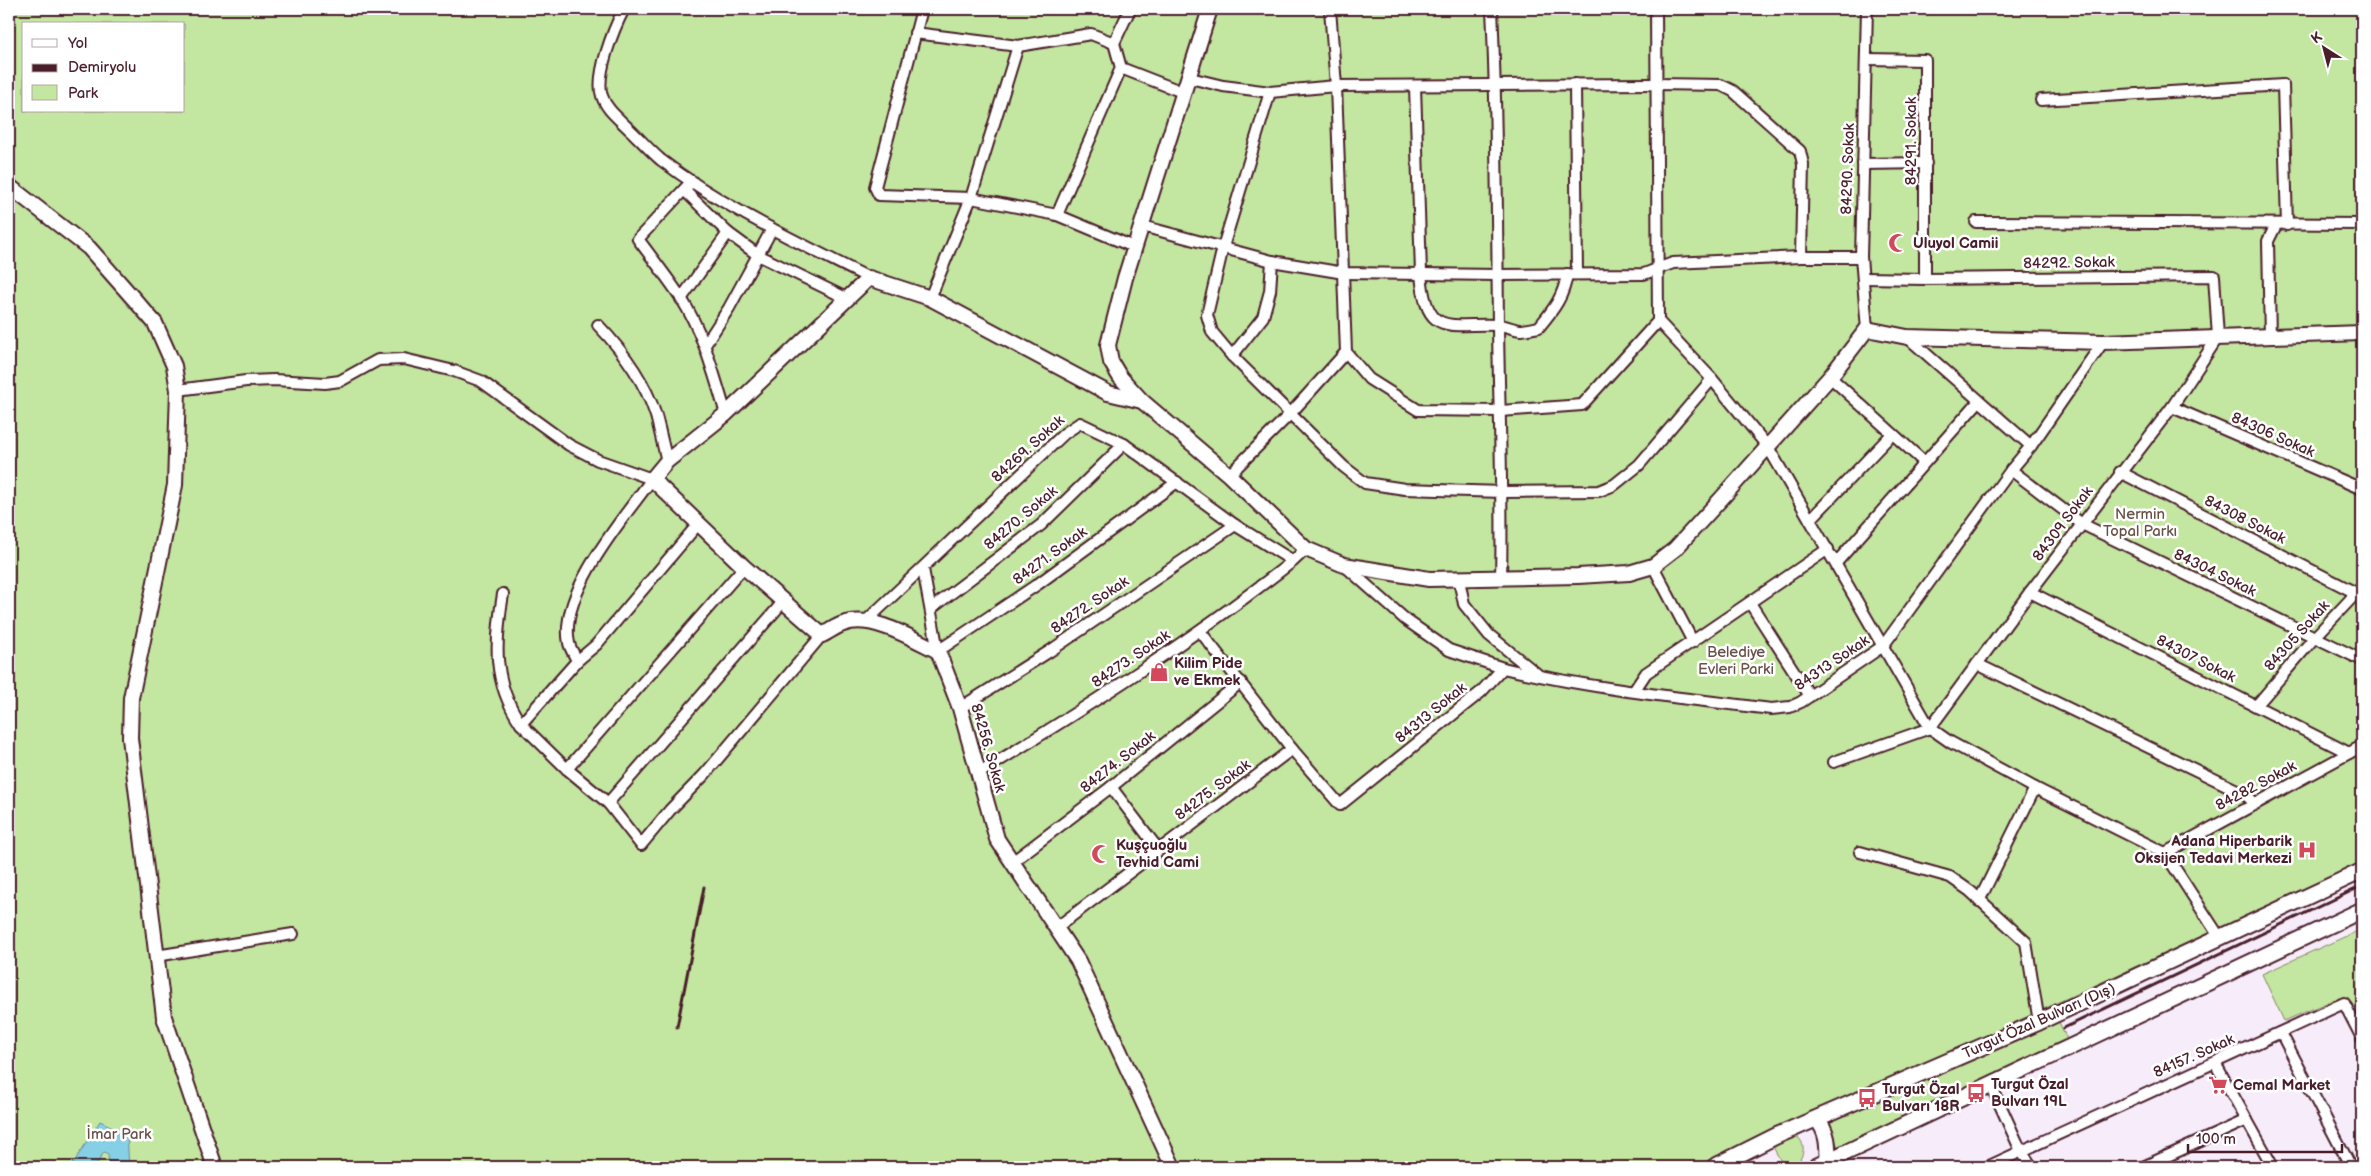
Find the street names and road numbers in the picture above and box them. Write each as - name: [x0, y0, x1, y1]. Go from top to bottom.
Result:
- street label: 84291. Sokak: [1902, 96, 1921, 185]
- street label: 84290. Sokak: [1837, 122, 1859, 215]
- street label: 84292. Sokak: [2023, 253, 2116, 273]
- street label: 84306 Sokak: [2228, 408, 2318, 462]
- street label: 84269. Sokak: [988, 411, 1069, 487]
- street label: 84270. Sokak: [980, 481, 1062, 554]
- street label: 84309 Sokak: [2029, 482, 2098, 565]
- street label: 84308 Sokak: [2201, 491, 2290, 549]
- street label: 84271. Sokak: [1009, 522, 1091, 589]
- street label: 84304 Sokak: [2171, 545, 2260, 601]
- street label: 84272. Sokak: [1047, 572, 1133, 638]
- street label: 84305 Sokak: [2260, 596, 2334, 675]
- street label: 84273. Sokak: [1088, 625, 1174, 692]
- street label: 84313 Sokak: [1791, 631, 1874, 695]
- street label: 84307 Sokak: [2153, 631, 2240, 687]
- street label: 84313 Sokak: [1391, 678, 1471, 748]
- street label: 84256. Sokak: [966, 701, 1010, 795]
- street label: 84274. Sokak: [1077, 726, 1160, 797]
- street label: 84275. Sokak: [1171, 755, 1255, 825]
- street label: 84282 Sokak: [2212, 757, 2300, 815]
- street label: Turgut Özal Bulvarı (Dış): [1960, 979, 2118, 1063]
- street label: 84157. Sokak: [2150, 1029, 2238, 1082]

